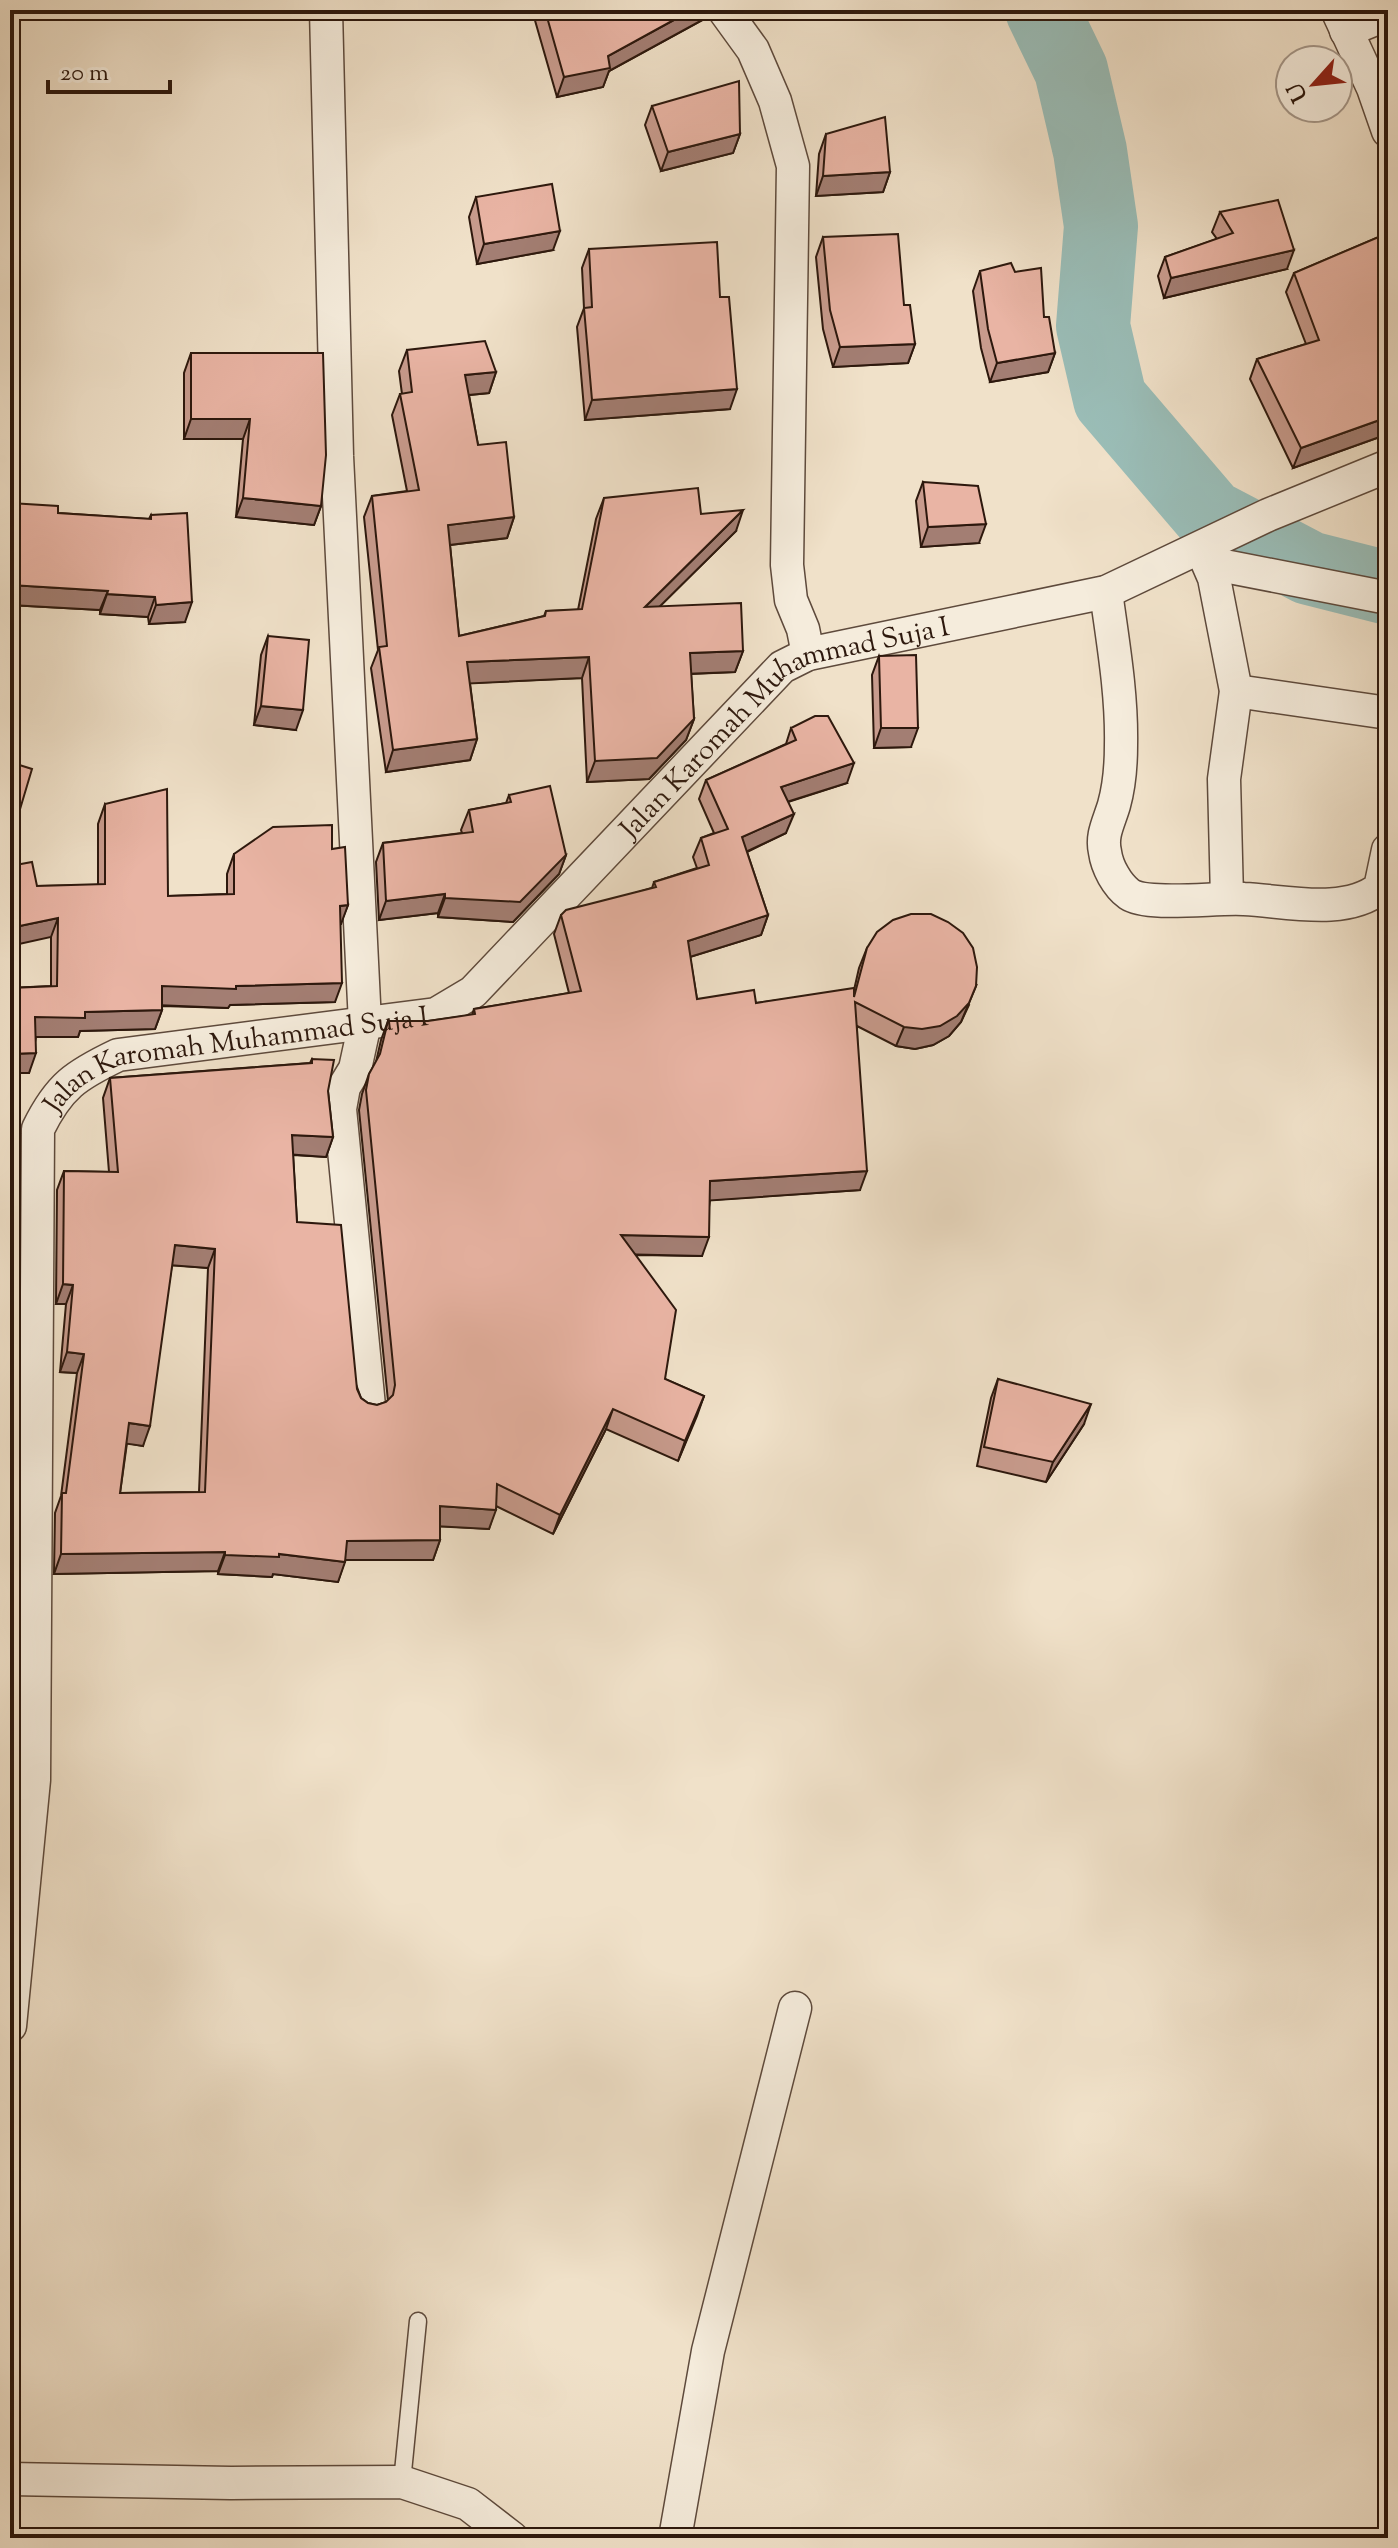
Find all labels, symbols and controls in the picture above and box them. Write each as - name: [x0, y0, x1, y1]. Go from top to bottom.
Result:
- scale bar: [48, 44, 170, 94]
- north arrow: [1274, 44, 1354, 124]
- text: 20 m: [60, 57, 109, 91]
- text: U: [1280, 76, 1317, 107]
- street label: Jalan Karomah Muhammad Suja I: [610, 608, 953, 850]
- street label: Jalan Karomah Muhammad Suja I: [34, 998, 431, 1123]

